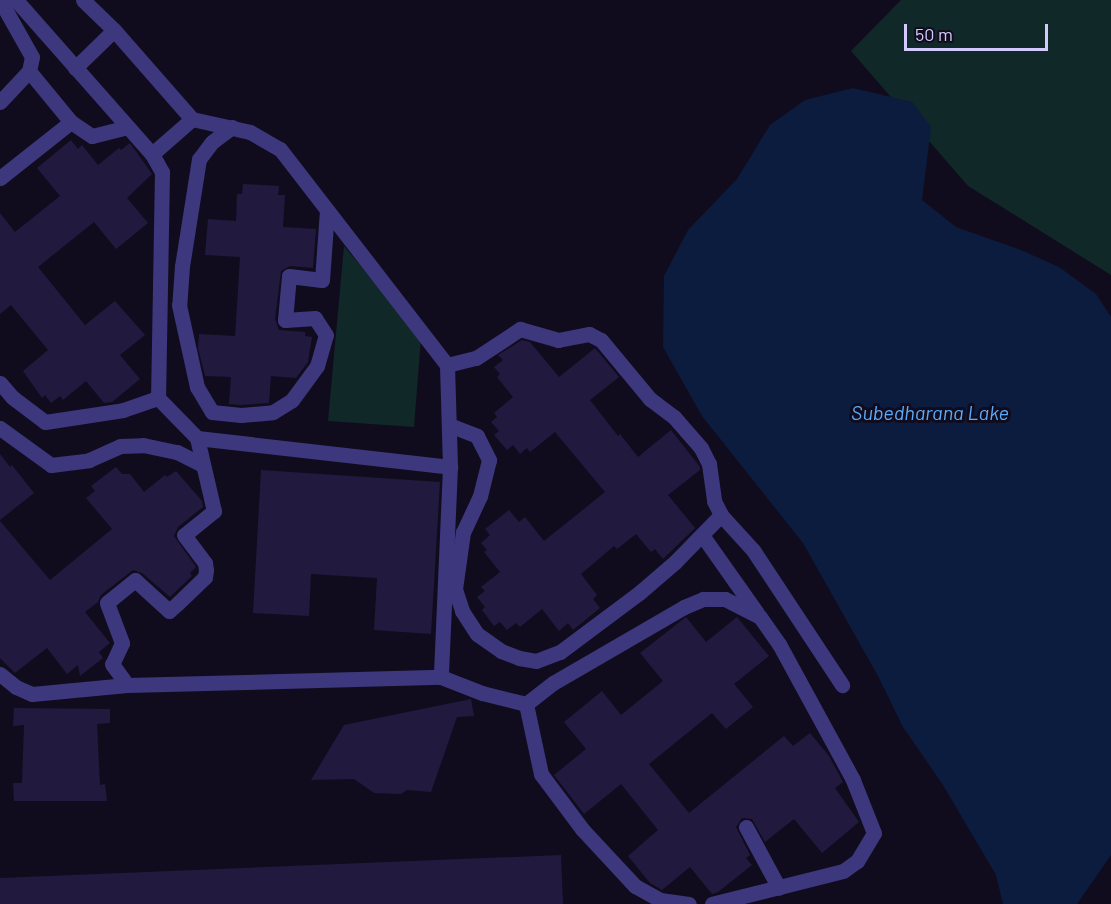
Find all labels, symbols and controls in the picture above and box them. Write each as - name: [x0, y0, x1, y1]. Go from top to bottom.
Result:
- scale bar: [907, 12, 1051, 50]
- text: 50 m: [915, 23, 953, 45]
- water label: Subedharana Lake: [851, 400, 1009, 424]

